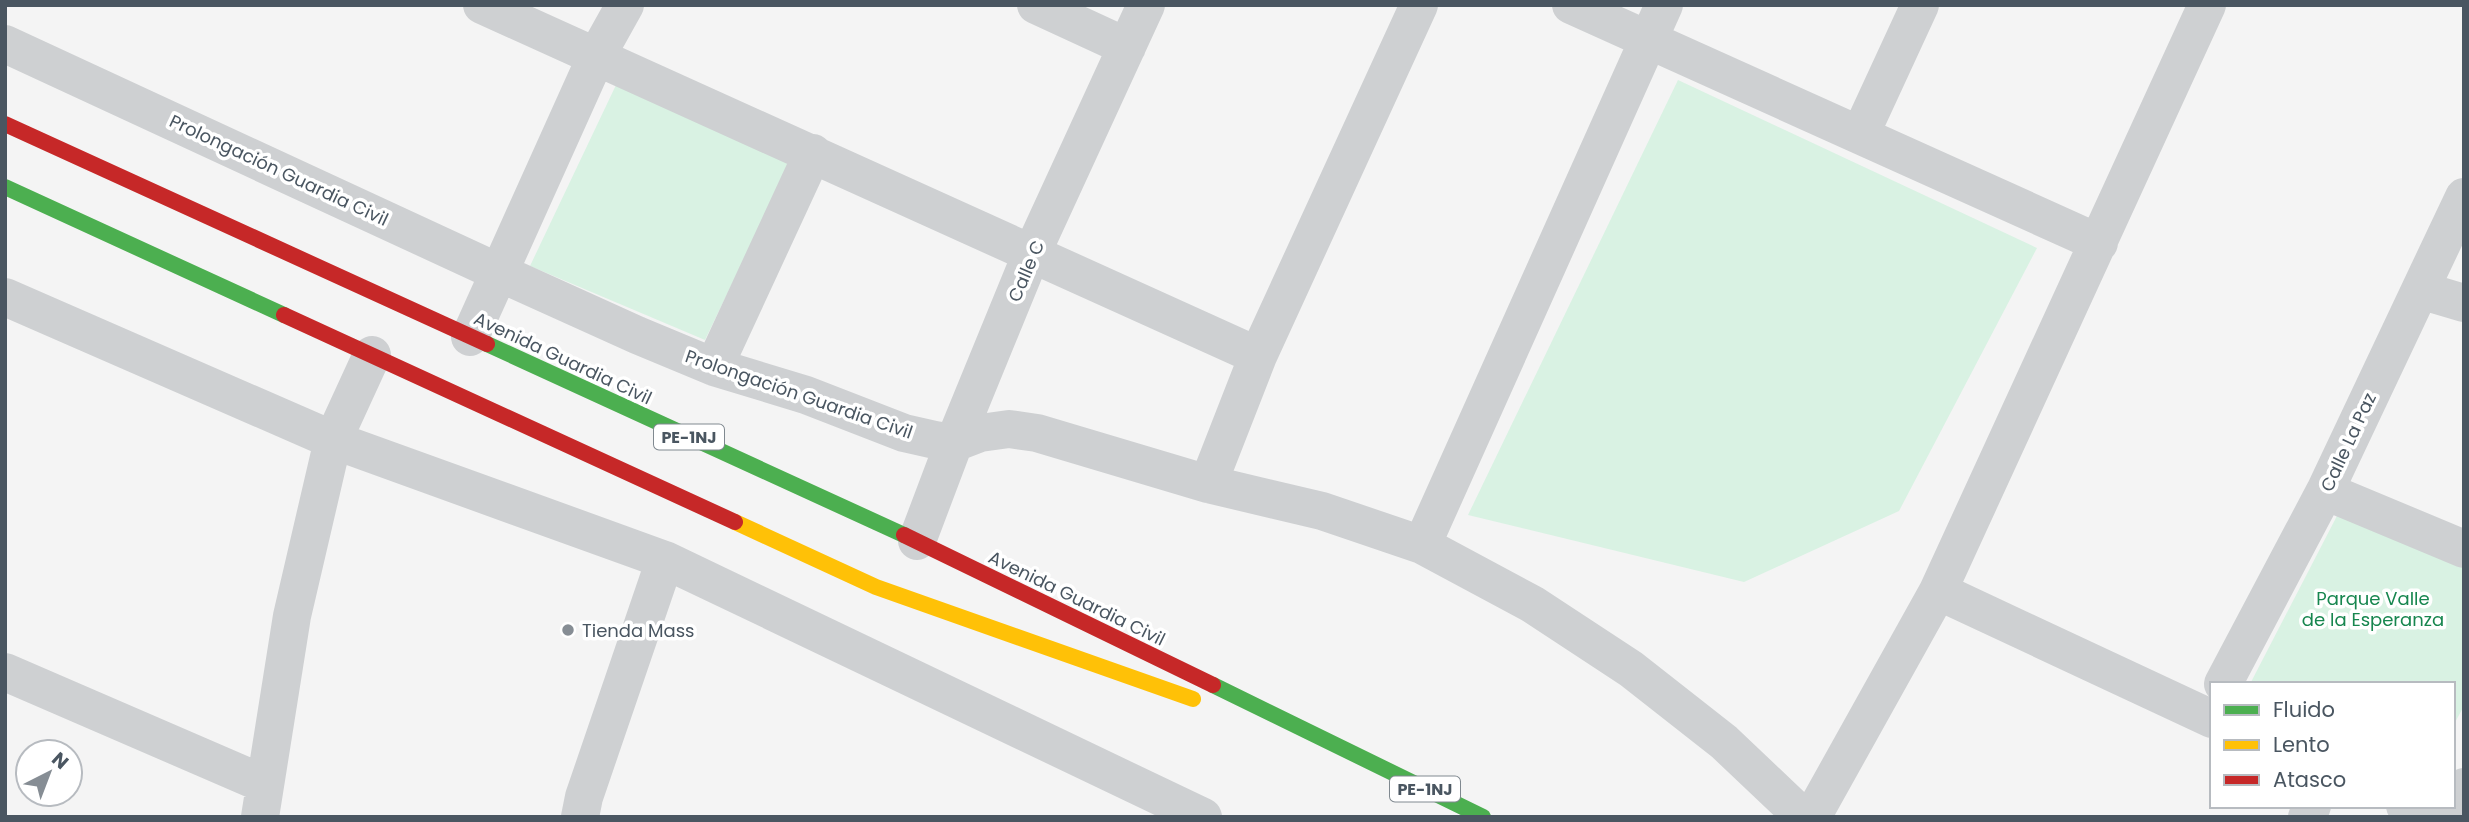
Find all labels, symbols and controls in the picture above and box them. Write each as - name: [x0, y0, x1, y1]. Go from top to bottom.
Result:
- street label: Prolongación Guardia Civil: [165, 108, 393, 232]
- street label: Calle C: [1002, 236, 1050, 306]
- street label: Avenida Guardia Civil: [470, 306, 656, 410]
- street label: Prolongación Guardia Civil: [682, 343, 916, 445]
- street label: Calle La Paz: [2314, 388, 2382, 496]
- road number: PE-1NJ: [654, 424, 724, 450]
- street label: Avenida Guardia Civil: [984, 544, 1170, 652]
- park label: Parque Valle de la Esperanza: [2302, 586, 2444, 632]
- place label: Tienda Mass: [582, 618, 694, 643]
- marker: Tienda Mass: [560, 622, 576, 638]
- legend: [2210, 682, 2455, 808]
- text: Fluido: [2273, 695, 2335, 724]
- text: Lento: [2273, 730, 2330, 759]
- north arrow: [14, 738, 84, 808]
- text: N: [46, 746, 74, 776]
- text: Atasco: [2273, 765, 2346, 794]
- road number: PE-1NJ: [1390, 776, 1460, 802]

